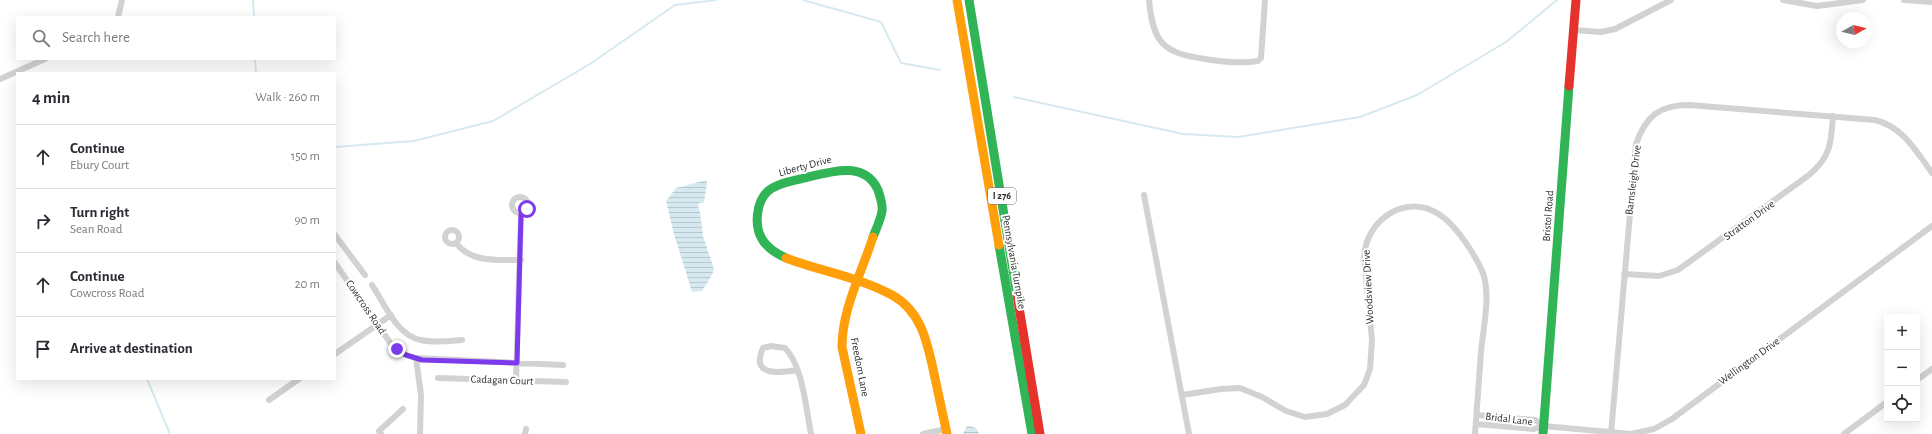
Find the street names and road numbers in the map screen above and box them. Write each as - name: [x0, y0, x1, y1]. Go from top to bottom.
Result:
- street label: Barnsleigh Drive: [1623, 144, 1643, 216]
- street label: Liberty Drive: [777, 154, 833, 178]
- road number: I 276: [988, 188, 1016, 204]
- street label: Bristol Road: [1541, 190, 1555, 242]
- street label: Stratton Drive: [1722, 198, 1776, 242]
- street label: Pennsylvania Turnpike: [1000, 214, 1028, 310]
- street label: Woodsview Drive: [1361, 250, 1375, 324]
- street label: Cowcross Road: [344, 278, 388, 336]
- street label: Wellington Drive: [1716, 335, 1782, 387]
- street label: Freedom Lane: [849, 337, 871, 397]
- street label: Cadagan Court: [470, 373, 534, 387]
- street label: Bridal Lane: [1485, 411, 1533, 427]

